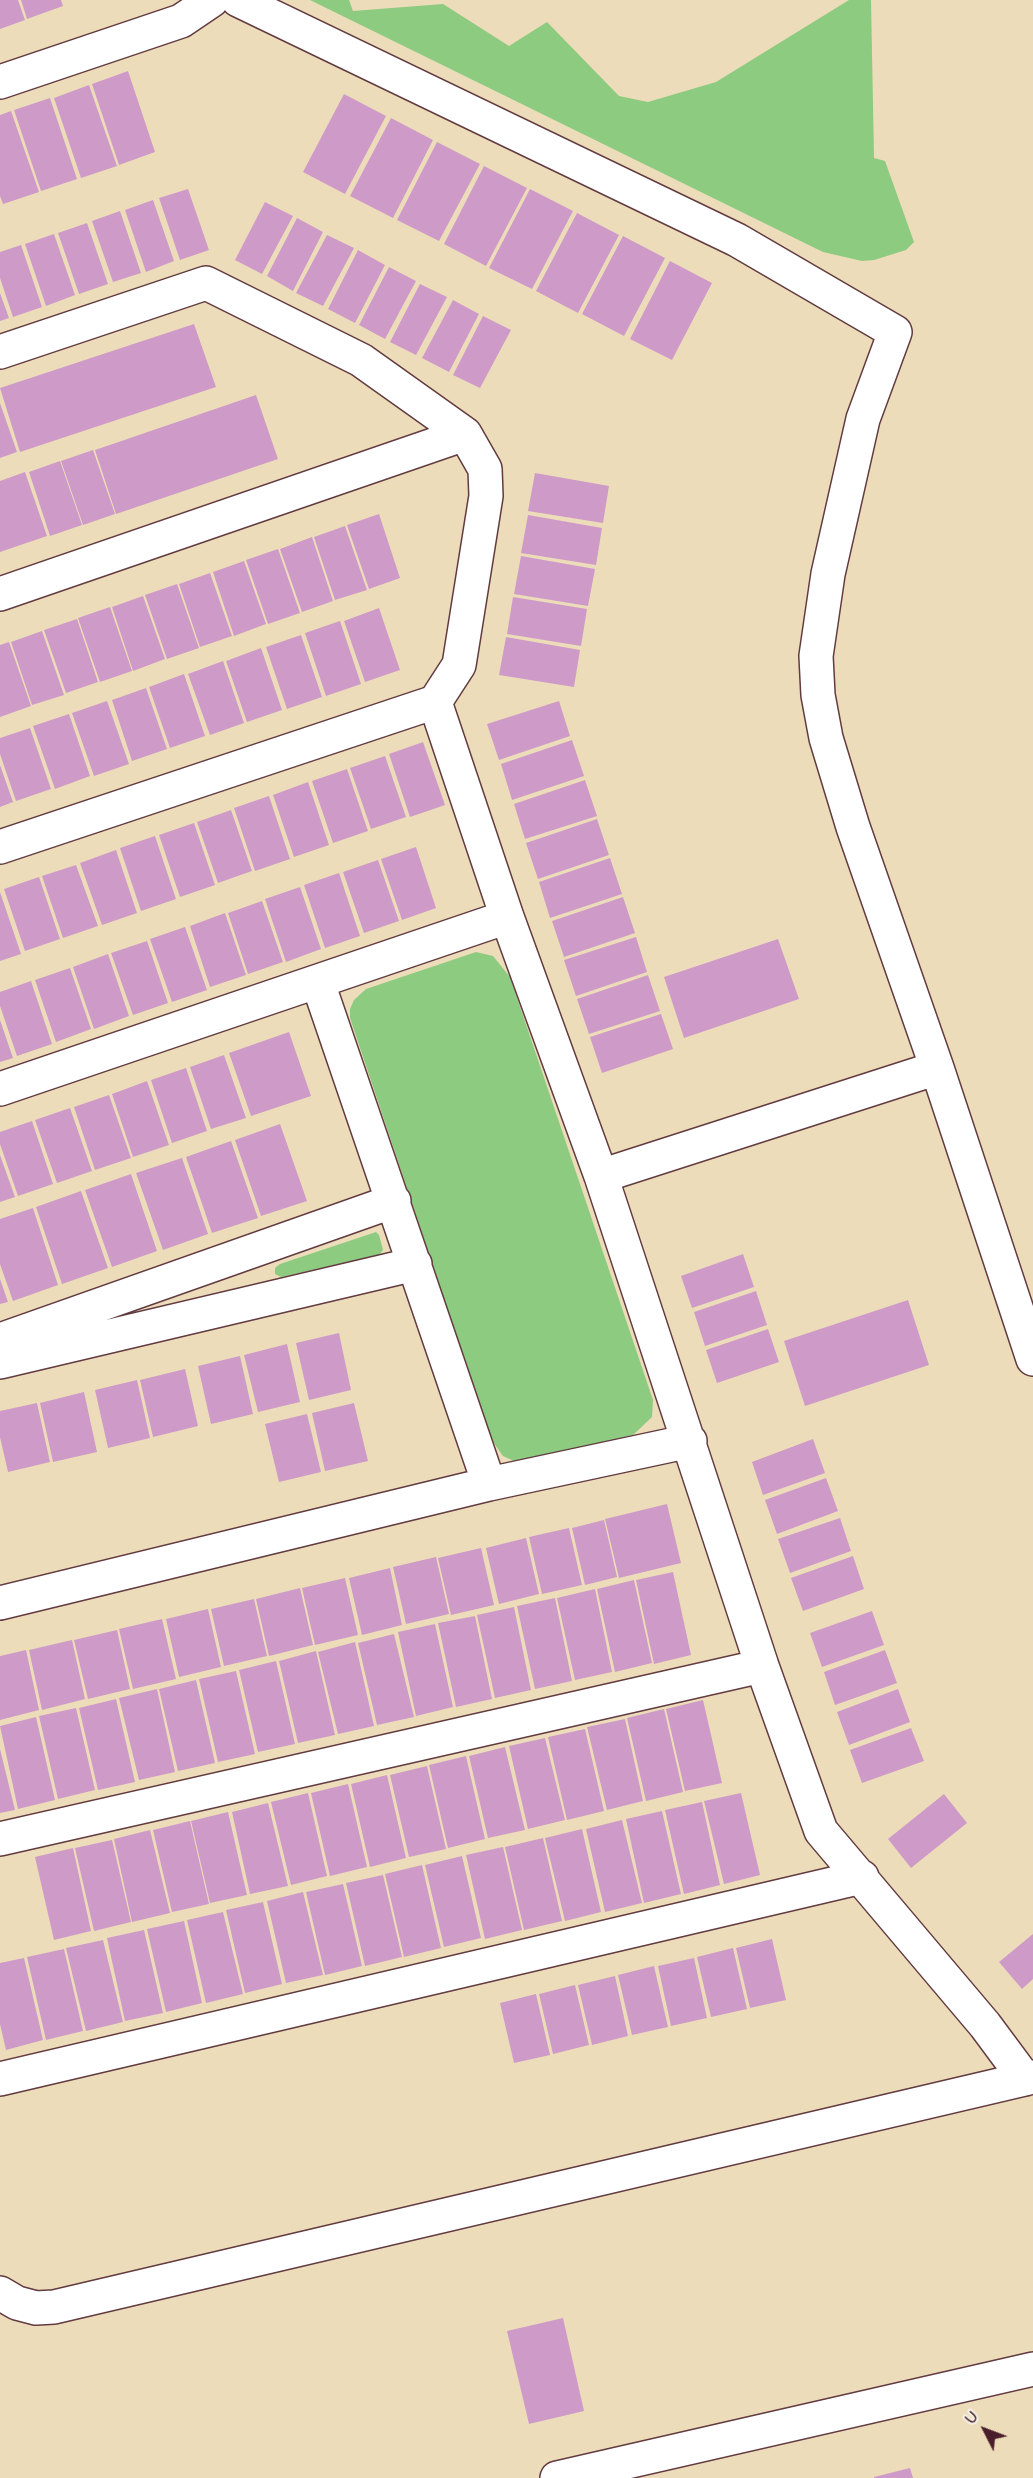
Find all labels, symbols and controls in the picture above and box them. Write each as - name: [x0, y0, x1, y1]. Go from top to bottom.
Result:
- north arrow: [955, 2400, 1015, 2460]
- text: U: [961, 2408, 982, 2428]

